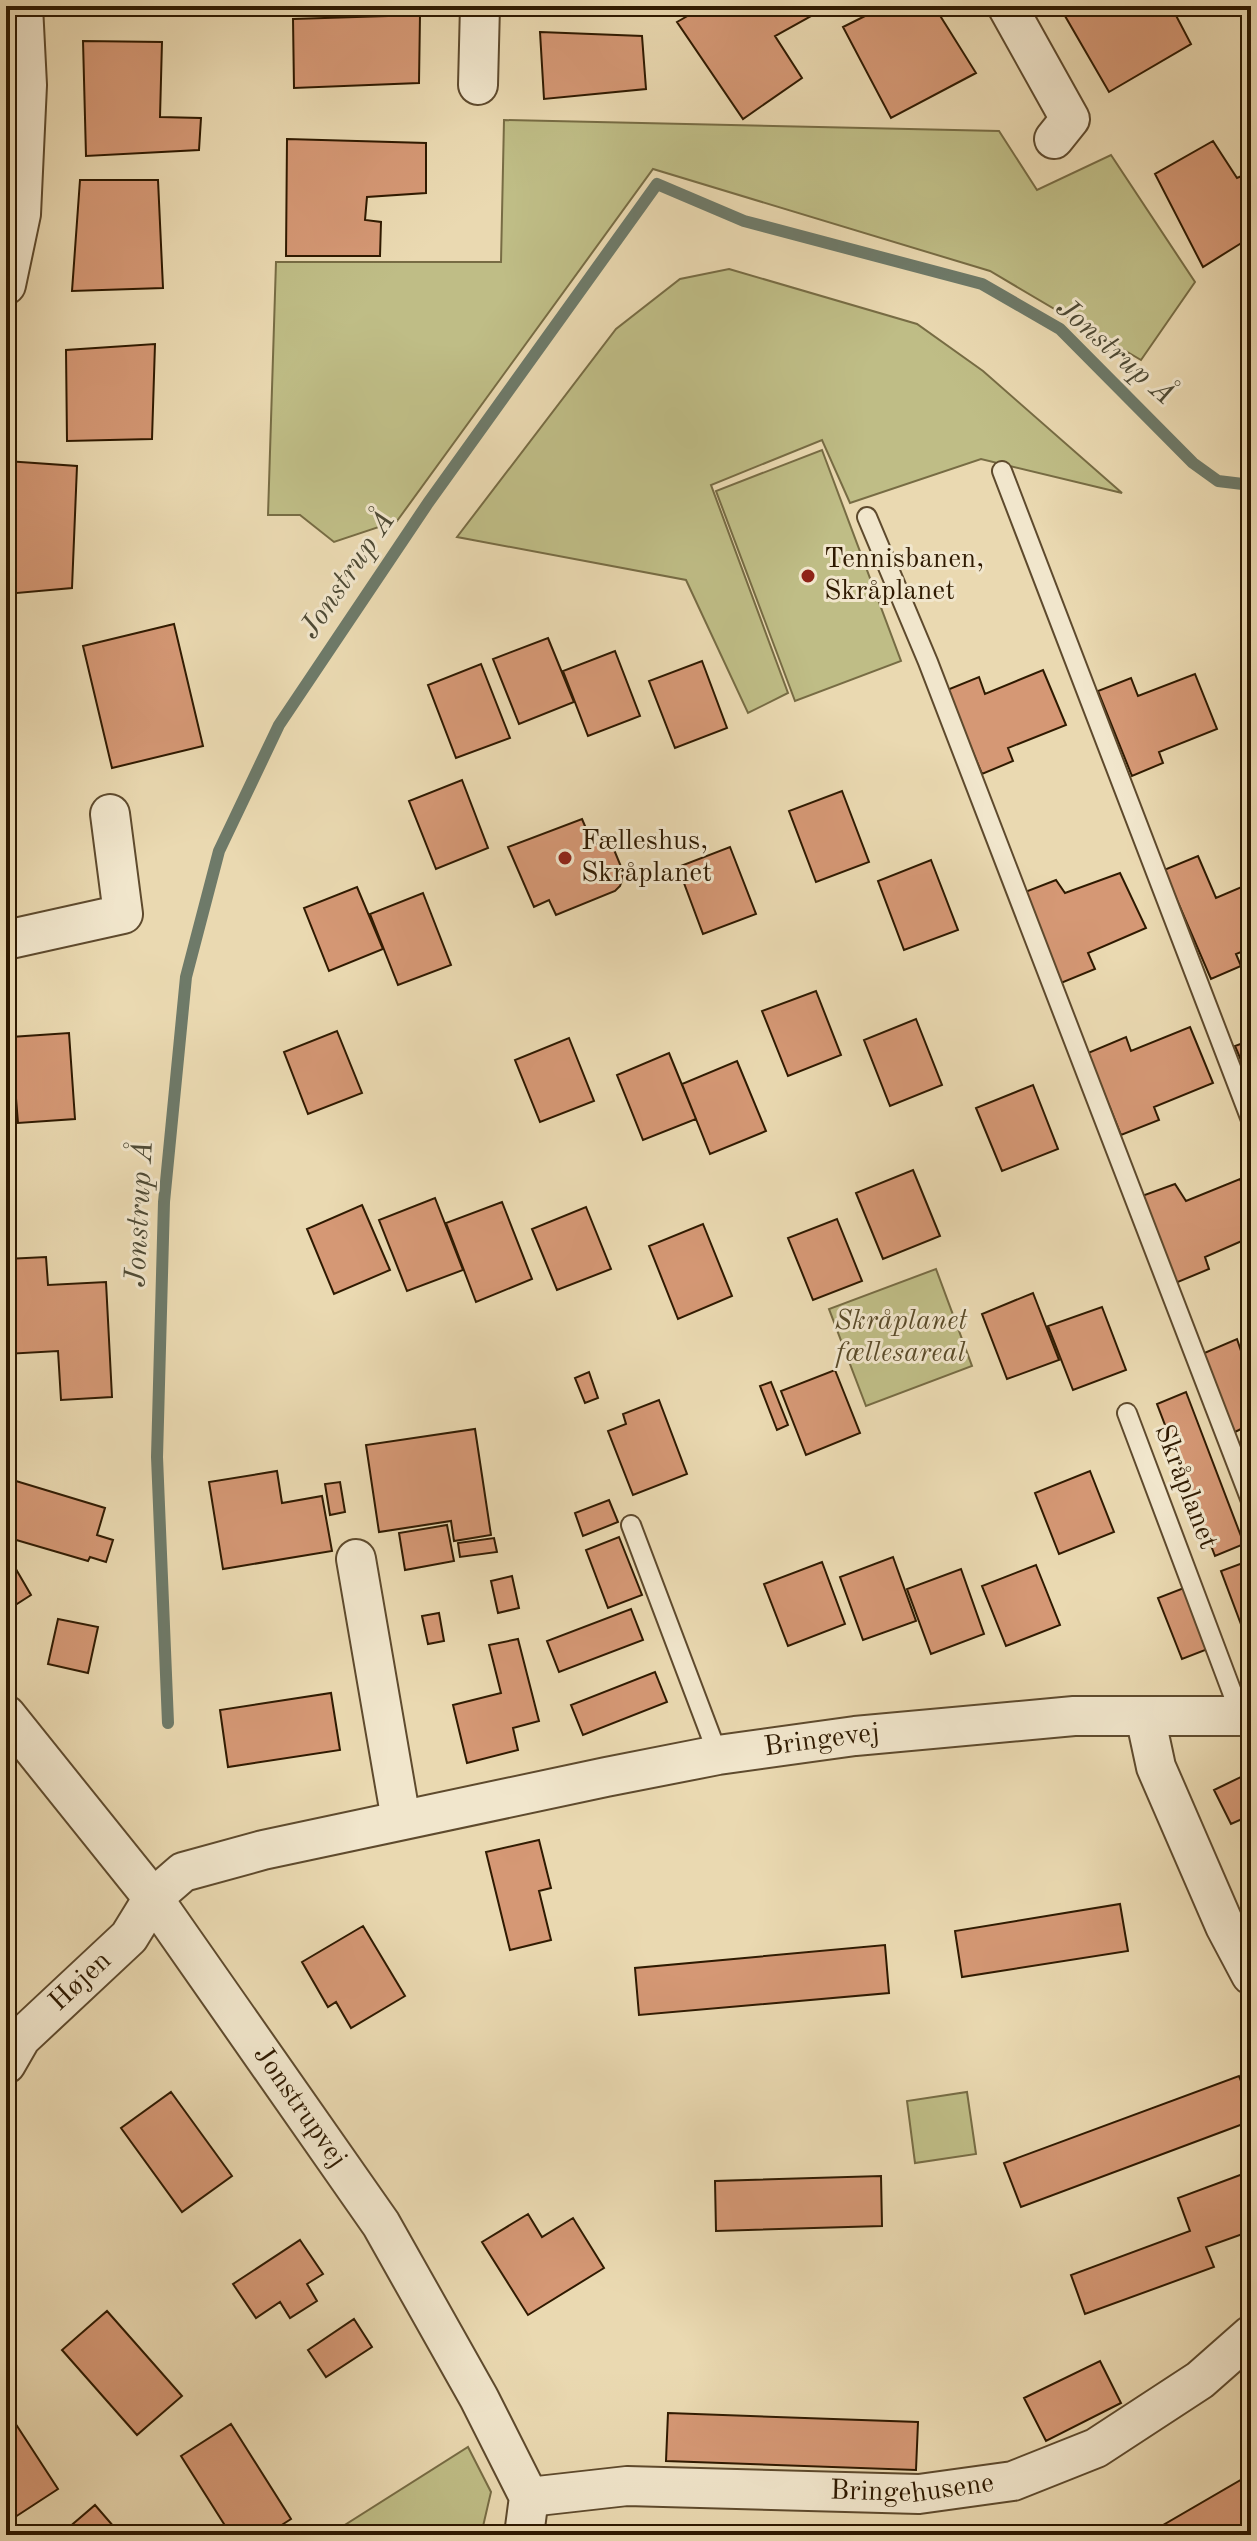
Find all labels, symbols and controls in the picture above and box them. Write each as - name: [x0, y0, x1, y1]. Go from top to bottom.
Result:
- water label: Jonstrup Å: [1050, 288, 1184, 411]
- water label: Jonstrup Å: [290, 503, 401, 644]
- place label: Tennisbanen, Skråplanet: [824, 546, 984, 606]
- marker: Tennisbanen, Skråplanet: [799, 567, 817, 585]
- place label: Fælleshus, Skråplanet: [581, 828, 712, 888]
- marker: Fælleshus, Skråplanet: [556, 849, 574, 867]
- water label: Jonstrup Å: [115, 1140, 159, 1288]
- park label: Skråplanet fællesareal: [834, 1308, 968, 1368]
- street label: Skråplanet: [1148, 1421, 1222, 1553]
- street label: Bringevej: [762, 1720, 881, 1762]
- street label: Højen: [45, 1947, 117, 2017]
- street label: Jonstrupvej: [247, 2041, 351, 2173]
- street label: Bringehusene: [830, 2470, 996, 2509]

